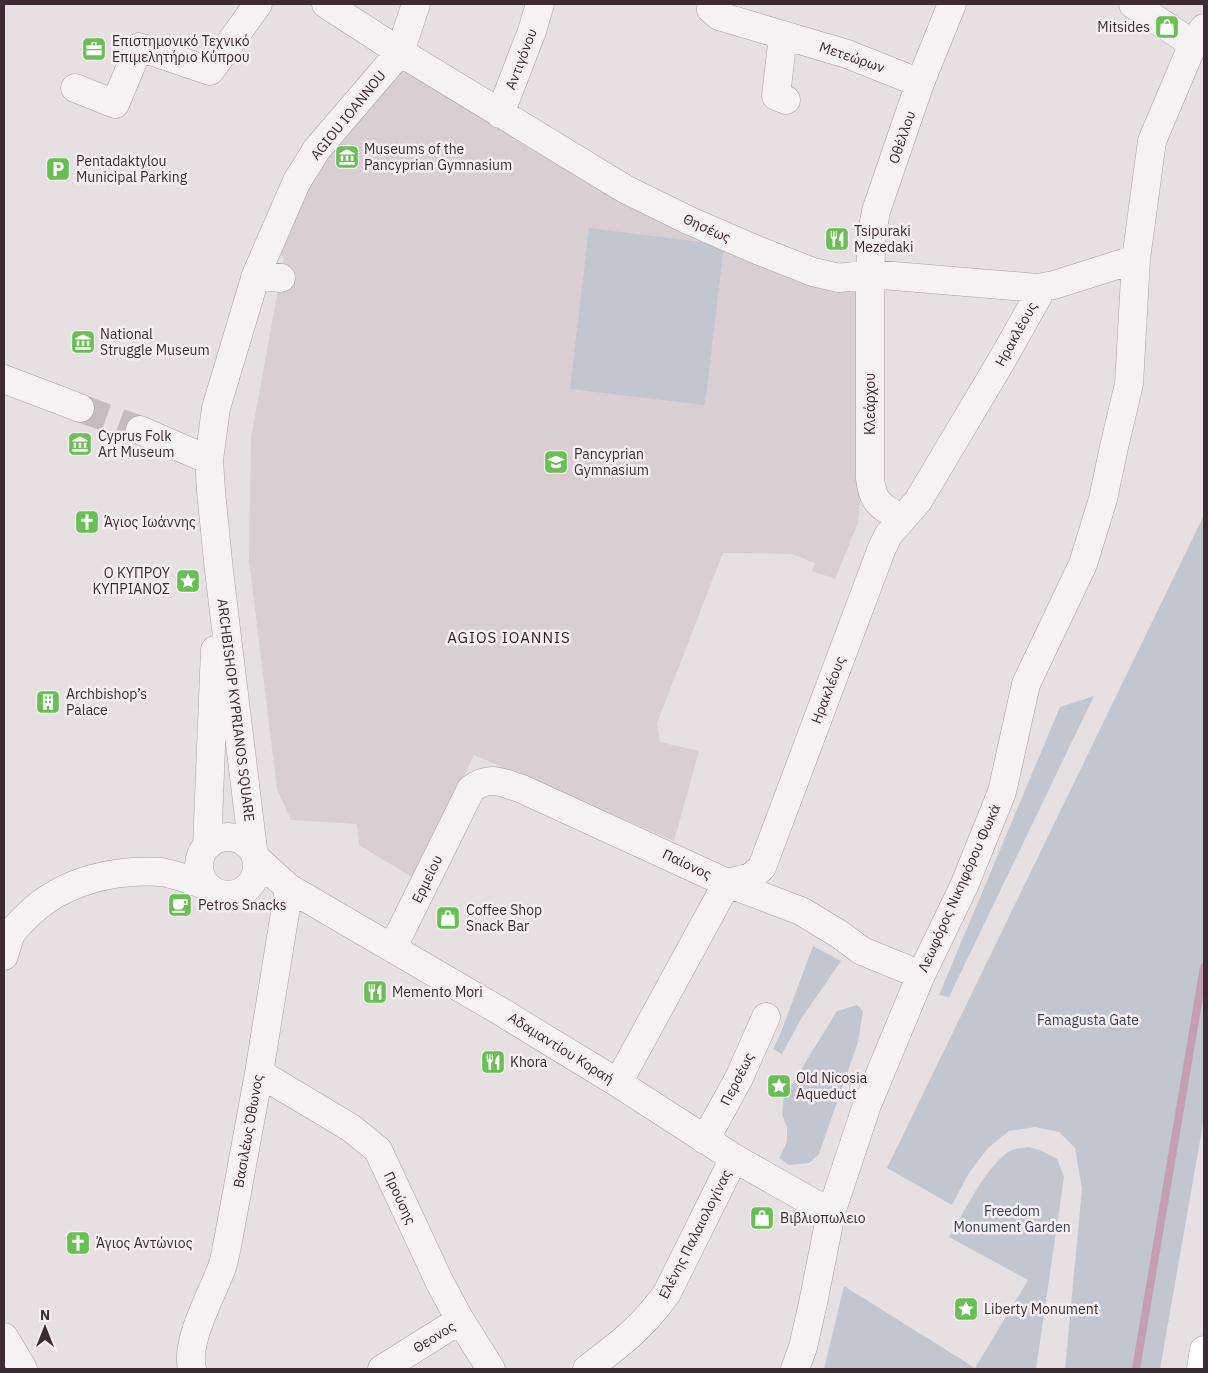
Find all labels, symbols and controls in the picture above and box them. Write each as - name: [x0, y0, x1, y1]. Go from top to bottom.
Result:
- shop icon: Mitsides: [1154, 14, 1180, 40]
- place label: Mitsides: [1097, 18, 1150, 36]
- street label: Αντιγόνου: [501, 26, 541, 92]
- place label: Επιστημονικό Τεχνικό Επιμελητήριο Κύπρου: [112, 32, 250, 66]
- office icon: Επιστημονικό Τεχνικό Επιμελητήριο Κύπρου: [81, 36, 107, 62]
- street label: Μετεώρων: [817, 37, 887, 77]
- street label: AGIOU IOANNOU: [306, 66, 390, 164]
- street label: Οθέλλου: [885, 108, 919, 166]
- place label: Museums of the Pancyprian Gymnasium: [364, 140, 512, 174]
- museum icon: Museums of the Pancyprian Gymnasium: [334, 144, 360, 170]
- place label: Pentadaktylou Municipal Parking: [76, 152, 188, 186]
- parking icon: Pentadaktylou Municipal Parking: [45, 156, 71, 182]
- street label: Θησέως: [680, 210, 734, 247]
- place label: Tsipuraki Mezedaki: [854, 222, 914, 256]
- restaurant icon: Tsipuraki Mezedaki: [824, 226, 850, 252]
- street label: Ηρακλέους: [991, 298, 1041, 369]
- place label: National Struggle Museum: [100, 325, 210, 359]
- museum icon: National Struggle Museum: [70, 329, 96, 355]
- street label: Κλεάρχου: [861, 373, 879, 435]
- place label: Cyprus Folk Art Museum: [98, 427, 174, 461]
- museum icon: Cyprus Folk Art Museum: [67, 431, 93, 457]
- place label: Pancyprian Gymnasium: [574, 445, 649, 479]
- school or university icon: Pancyprian Gymnasium: [543, 449, 569, 475]
- church icon: Άγιος Ιωάννης: [74, 509, 100, 535]
- place label: Άγιος Ιωάννης: [104, 513, 196, 531]
- place label: Ο ΚΥΠΡΟΥ ΚΥΠΡΙΑΝΟΣ: [93, 564, 171, 598]
- place icon: Ο ΚΥΠΡΟΥ ΚΥΠΡΙΑΝΟΣ: [175, 568, 201, 594]
- street label: ARCHBISHOP KYPRIANOS SQUARE: [213, 597, 259, 823]
- district label: AGIOS IOANNIS: [447, 628, 571, 647]
- street label: Ηρακλέους: [807, 653, 849, 726]
- place label: Archbishop’s Palace: [66, 685, 147, 719]
- building icon: Archbishop’s Palace: [35, 689, 61, 715]
- street label: Λεωφόρος Νικηφόρου Φωκά: [914, 801, 1004, 975]
- street label: Παίονος: [660, 845, 715, 883]
- street label: Ερμείου: [408, 852, 446, 906]
- cafe icon: Petros Snacks: [167, 892, 193, 918]
- place label: Petros Snacks: [198, 896, 287, 914]
- place label: Coffee Shop Snack Bar: [466, 901, 542, 935]
- shop icon: Coffee Shop Snack Bar: [435, 905, 461, 931]
- restaurant icon: Memento Mori: [362, 979, 388, 1005]
- place label: Memento Mori: [392, 983, 483, 1001]
- street label: Αδαμαντίου Κοραή: [505, 1008, 617, 1088]
- park label: Famagusta Gate: [1037, 1011, 1139, 1029]
- restaurant icon: Khora: [480, 1049, 506, 1075]
- street label: Περσέως: [716, 1049, 758, 1109]
- place label: Khora: [510, 1053, 548, 1071]
- place label: Old Nicosia Aqueduct: [796, 1069, 868, 1103]
- street label: Βασιλέως Όθωνος: [229, 1073, 267, 1189]
- place icon: Old Nicosia Aqueduct: [766, 1073, 792, 1099]
- street label: Ελένης Παλαιολογίνας: [655, 1166, 736, 1302]
- street label: Προύσης: [380, 1169, 420, 1227]
- park label: Freedom Monument Garden: [953, 1202, 1071, 1236]
- shop icon: Βιβλιοπωλειο: [749, 1205, 775, 1231]
- place label: Βιβλιοπωλειο: [780, 1209, 866, 1227]
- church icon: Άγιος Αντώνιος: [65, 1230, 91, 1256]
- place label: Άγιος Αντώνιος: [96, 1234, 193, 1252]
- place icon: Liberty Monument: [953, 1296, 979, 1322]
- place label: Liberty Monument: [984, 1300, 1099, 1318]
- north arrow: [20, 1303, 70, 1353]
- text: N: [40, 1306, 50, 1324]
- street label: Θεονος: [409, 1317, 459, 1357]

